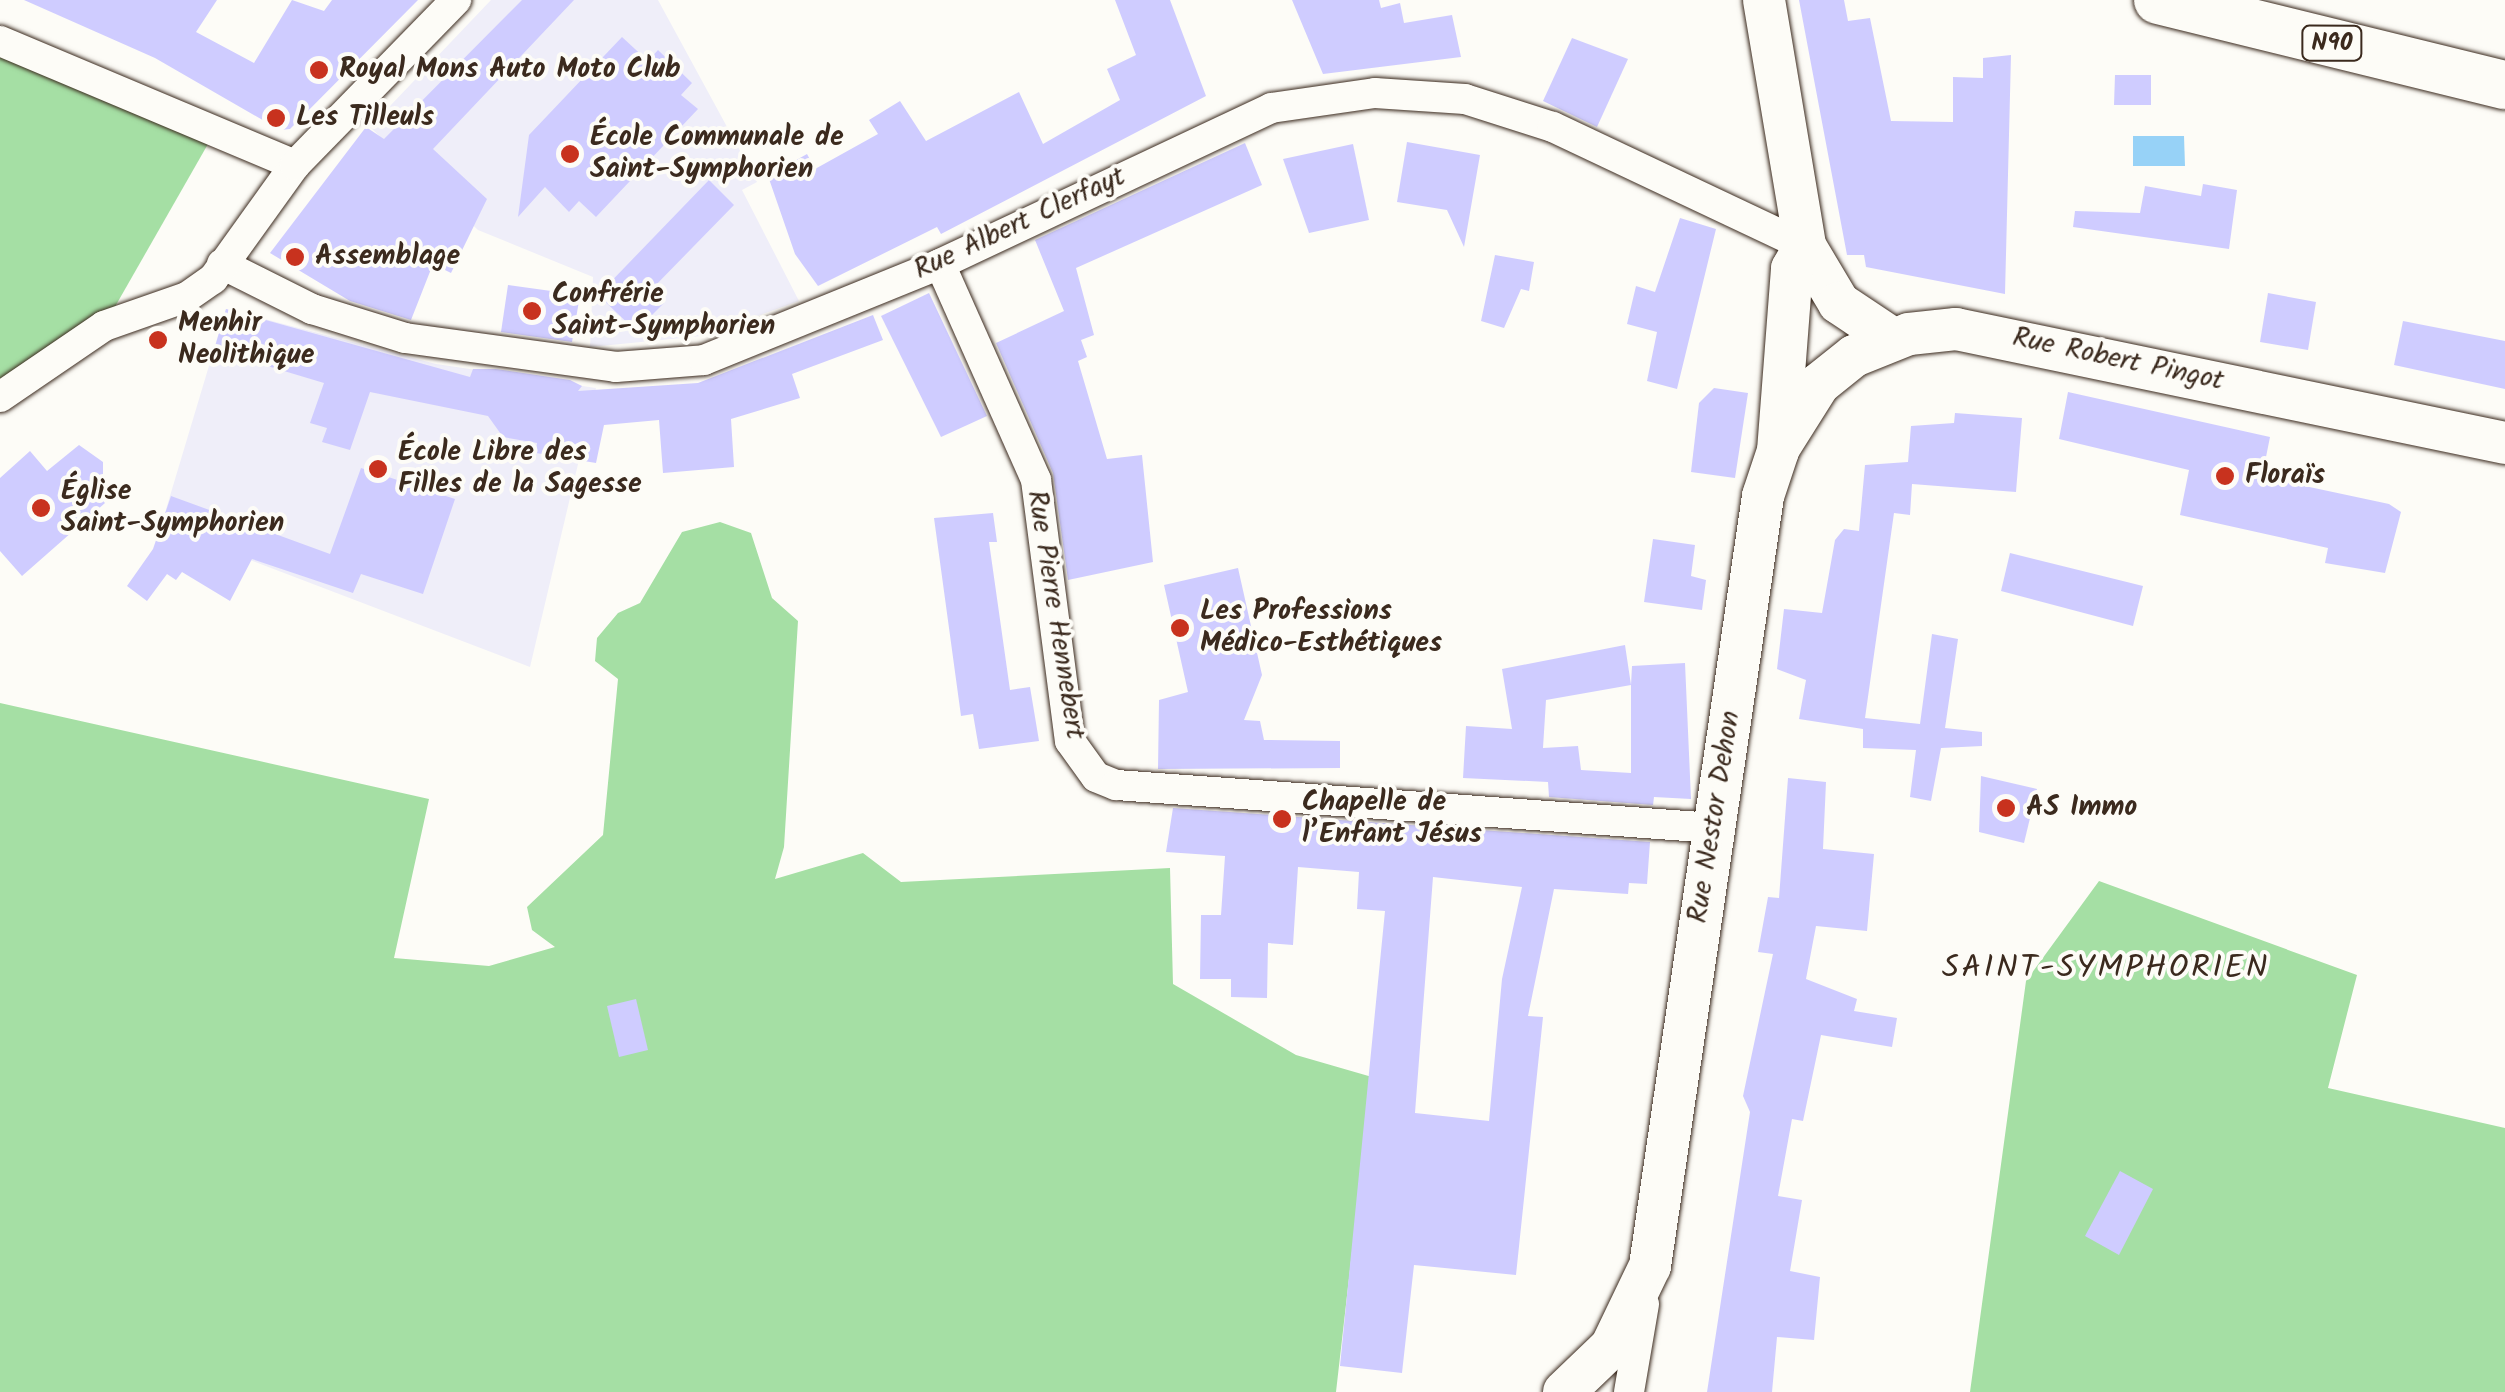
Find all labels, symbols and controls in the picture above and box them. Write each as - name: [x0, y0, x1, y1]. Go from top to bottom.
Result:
- road number: N90: [2300, 23, 2364, 63]
- place label: Royal Mons Auto Moto Club: [339, 53, 681, 87]
- marker: Royal Mons Auto Moto Club: [308, 59, 330, 81]
- place label: Les Tilleuls: [296, 101, 434, 135]
- marker: Les Tilleuls: [265, 107, 287, 129]
- place label: École Communale de Saint-Symphorien: [590, 121, 844, 187]
- marker: École Communale de Saint-Symphorien: [559, 143, 581, 165]
- street label: Rue Albert Clerfayt: [909, 160, 1131, 288]
- place label: Assemblage: [315, 240, 460, 274]
- marker: Assemblage: [284, 246, 306, 268]
- place label: Confrérie Saint-Symphorien: [552, 278, 775, 344]
- marker: Confrérie Saint-Symphorien: [521, 300, 543, 322]
- place label: Menhir Neolithique: [178, 307, 314, 373]
- street label: Rue Robert Pingot: [2009, 321, 2227, 399]
- marker: Menhir Neolithique: [147, 329, 169, 351]
- place label: École Libre des Filles de la Sagesse: [398, 436, 642, 502]
- marker: École Libre des Filles de la Sagesse: [367, 458, 389, 480]
- place label: Floraïs: [2245, 459, 2325, 493]
- marker: Floraïs: [2214, 465, 2236, 487]
- place label: Église Saint-Symphorien: [61, 475, 284, 541]
- street label: Rue Pierre Hennebert: [1019, 488, 1091, 742]
- marker: Église Saint-Symphorien: [30, 497, 52, 519]
- place label: Les Professions Médico-Esthétiques: [1200, 595, 1442, 661]
- marker: Les Professions Médico-Esthétiques: [1169, 617, 1191, 639]
- street label: Rue Nestor Dehon: [1682, 708, 1748, 926]
- place label: Chapelle de l’Enfant Jésus: [1302, 786, 1482, 852]
- place label: AS Immo: [2026, 791, 2137, 825]
- marker: AS Immo: [1995, 797, 2017, 819]
- marker: Chapelle de l’Enfant Jésus: [1271, 808, 1293, 830]
- district label: SAINT-SYMPHORIEN: [1942, 950, 2270, 988]

